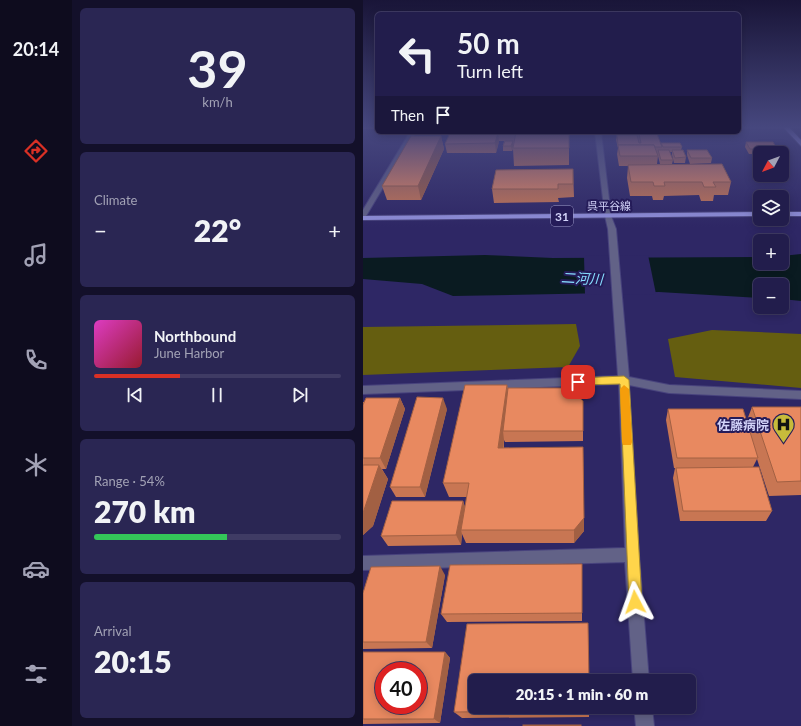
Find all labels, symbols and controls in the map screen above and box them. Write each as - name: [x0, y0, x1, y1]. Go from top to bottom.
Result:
- text: 50 m: [457, 26, 520, 60]
- icon: left: [391, 28, 443, 80]
- text: 39: [187, 37, 248, 99]
- text: 20:14: [13, 38, 59, 60]
- text: Turn left: [457, 60, 523, 82]
- text: km/h: [202, 94, 233, 110]
- icon: arrive: [432, 104, 454, 126]
- text: Then: [391, 106, 424, 124]
- icon: directions: [22, 137, 50, 165]
- north arrow: [753, 146, 789, 182]
- map controls: [753, 146, 789, 314]
- button: layers: [753, 190, 789, 226]
- text: Climate: [94, 192, 137, 208]
- street label: 呉平谷線: [587, 199, 631, 212]
- road number: 31: [551, 206, 573, 226]
- text: 22°: [194, 212, 241, 248]
- text: −: [94, 217, 107, 244]
- text: +: [328, 217, 341, 244]
- button: +: [753, 234, 789, 270]
- icon: music: [22, 241, 50, 269]
- water label: 二河川: [561, 268, 605, 288]
- button: −: [753, 278, 789, 314]
- text: Northbound: [154, 327, 236, 345]
- text: June Harbor: [154, 345, 224, 361]
- icon: phone: [22, 346, 50, 374]
- pin: [561, 365, 595, 399]
- icon: arrive: [567, 371, 589, 393]
- icon: previous: [124, 384, 146, 406]
- icon: pause: [206, 384, 228, 406]
- icon: next: [289, 384, 311, 406]
- hospital icon: 佐藤病院: [771, 412, 797, 445]
- place label: 佐藤病院: [717, 417, 769, 433]
- icon: climate: [22, 451, 50, 479]
- text: Range · 54%: [94, 473, 165, 489]
- text: 270 km: [94, 493, 195, 529]
- icon: car: [22, 555, 50, 583]
- position arrow: [614, 581, 656, 623]
- text: Arrival: [94, 623, 131, 639]
- text: 20:15: [94, 643, 172, 679]
- icon: filters: [22, 660, 50, 688]
- speed limit sign: 40: [375, 662, 427, 714]
- text: 20:15 · 1 min · 60 m: [516, 685, 648, 703]

